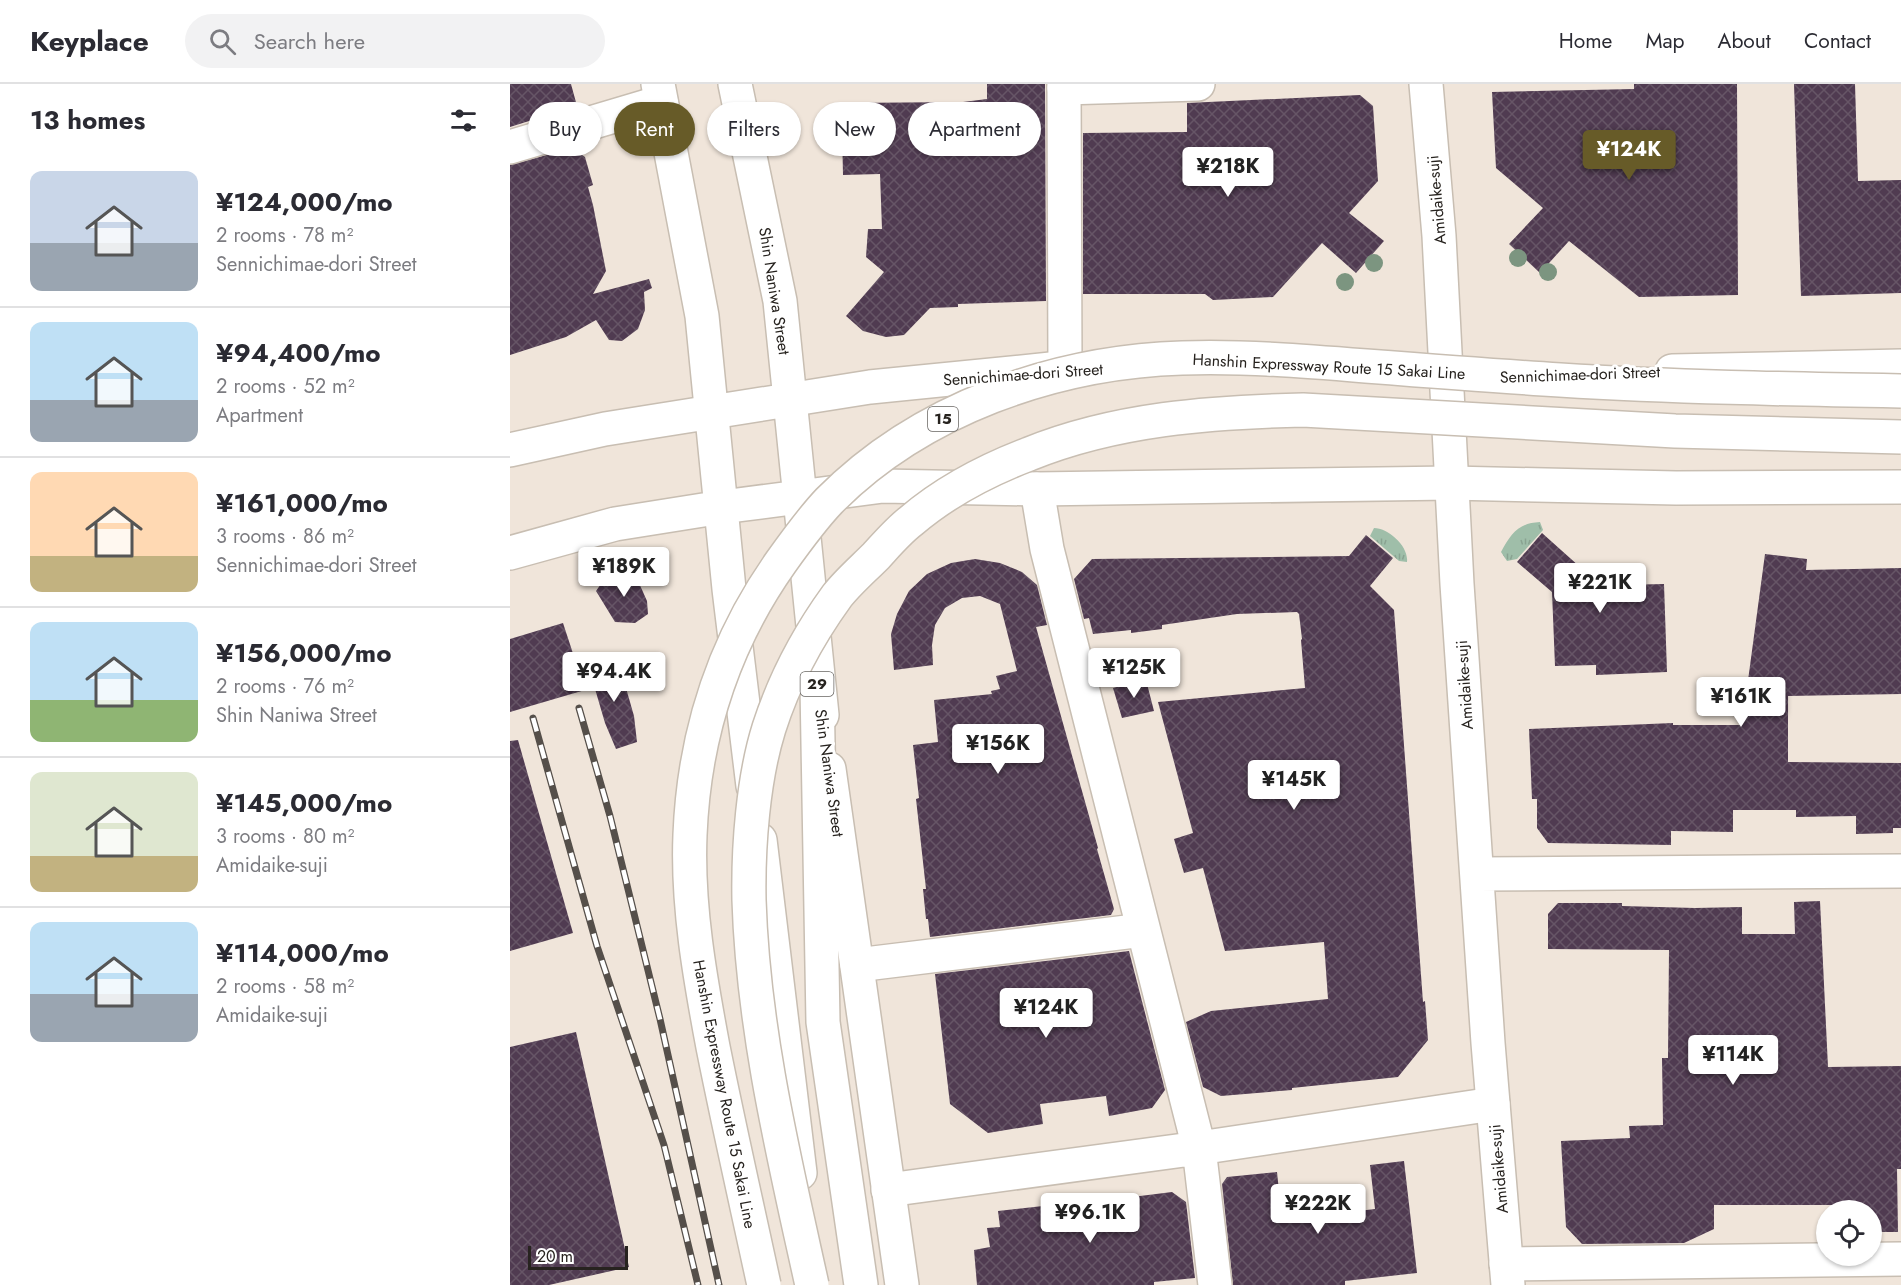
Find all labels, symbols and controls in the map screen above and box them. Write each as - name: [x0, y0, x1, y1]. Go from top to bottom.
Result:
- search box: [185, 14, 605, 68]
- text: Keyplace: [30, 21, 149, 62]
- icon: search: [206, 25, 239, 58]
- text: Search here: [254, 25, 365, 57]
- text: Home: [1559, 26, 1612, 56]
- text: Map: [1645, 26, 1685, 56]
- text: About: [1718, 26, 1771, 56]
- text: Contact: [1804, 26, 1871, 56]
- text: 13 homes: [30, 101, 145, 139]
- chip: Buy: [528, 102, 602, 156]
- chip: Rent: [614, 102, 695, 156]
- chip: Filters: [707, 102, 801, 156]
- chip: New: [813, 102, 896, 156]
- chip: Apartment: [908, 102, 1041, 156]
- icon: filters: [447, 104, 480, 137]
- pin: ¥124K: [1587, 130, 1671, 181]
- text: ¥124K: [1597, 135, 1661, 164]
- pin: ¥218K: [1186, 147, 1270, 198]
- text: ¥218K: [1196, 152, 1260, 181]
- street label: Amidaike-suji: [1421, 154, 1452, 246]
- text: ¥124,000/mo: [216, 183, 393, 221]
- icon: home: [78, 195, 150, 267]
- text: 2 rooms · 78 m²: [216, 221, 353, 250]
- street label: Shin Naniwa Street: [753, 226, 796, 357]
- text: Sennichimae-dori Street: [216, 250, 417, 279]
- text: ¥94,400/mo: [216, 334, 381, 372]
- icon: home: [78, 346, 150, 418]
- street label: Hanshin Expressway Route 15 Sakai Line: [1192, 348, 1466, 385]
- street label: Sennichimae-dori Street: [942, 357, 1104, 392]
- street label: Sennichimae-dori Street: [1499, 360, 1661, 389]
- text: 2 rooms · 52 m²: [216, 372, 355, 401]
- text: Apartment: [216, 401, 303, 430]
- road number: 15: [928, 407, 958, 431]
- text: ¥161,000/mo: [216, 484, 388, 522]
- icon: home: [78, 496, 150, 568]
- text: 3 rooms · 86 m²: [216, 522, 354, 551]
- pin: ¥189K: [582, 547, 666, 598]
- text: Sennichimae-dori Street: [216, 551, 417, 580]
- text: ¥189K: [592, 552, 656, 581]
- pin: ¥221K: [1558, 563, 1642, 614]
- text: ¥221K: [1568, 568, 1632, 597]
- text: ¥156,000/mo: [216, 634, 392, 672]
- street label: Amidaike-suji: [1450, 639, 1479, 730]
- icon: home: [78, 646, 150, 718]
- pin: ¥125K: [1092, 648, 1176, 699]
- pin: ¥94.4K: [565, 652, 663, 703]
- text: ¥125K: [1102, 653, 1166, 682]
- text: ¥94.4K: [576, 657, 652, 686]
- text: 2 rooms · 76 m²: [216, 672, 354, 701]
- road number: 29: [800, 672, 834, 696]
- pin: ¥161K: [1699, 677, 1783, 728]
- text: ¥161K: [1710, 682, 1772, 711]
- text: Shin Naniwa Street: [216, 701, 377, 730]
- street label: Shin Naniwa Street: [809, 708, 850, 839]
- pin: ¥156K: [956, 724, 1040, 775]
- text: ¥156K: [966, 729, 1030, 758]
- pin: ¥145K: [1252, 760, 1336, 811]
- text: ¥145K: [1262, 765, 1326, 794]
- text: ¥145,000/mo: [216, 784, 392, 822]
- icon: home: [78, 796, 150, 868]
- text: 3 rooms · 80 m²: [216, 822, 354, 851]
- text: Amidaike-suji: [216, 851, 328, 880]
- text: ¥114,000/mo: [216, 934, 389, 972]
- icon: home: [78, 946, 150, 1018]
- street label: Hanshin Expressway Route 15 Sakai Line: [687, 958, 762, 1230]
- text: 2 rooms · 58 m²: [216, 972, 354, 1001]
- pin: ¥124K: [1004, 988, 1088, 1039]
- text: ¥124K: [1014, 993, 1078, 1022]
- text: Amidaike-suji: [216, 1001, 328, 1030]
- pin: ¥114K: [1691, 1035, 1775, 1086]
- text: ¥114K: [1702, 1040, 1764, 1069]
- street label: Amidaike-suji: [1483, 1123, 1514, 1215]
- pin: ¥222K: [1276, 1184, 1360, 1235]
- text: ¥222K: [1285, 1189, 1351, 1218]
- pin: ¥96.1K: [1041, 1193, 1139, 1244]
- text: ¥96.1K: [1055, 1198, 1125, 1227]
- map controls: [1816, 1200, 1882, 1266]
- button: locate: [1816, 1200, 1882, 1266]
- scale bar: [528, 1243, 628, 1270]
- text: 20 m: [537, 1245, 573, 1268]

